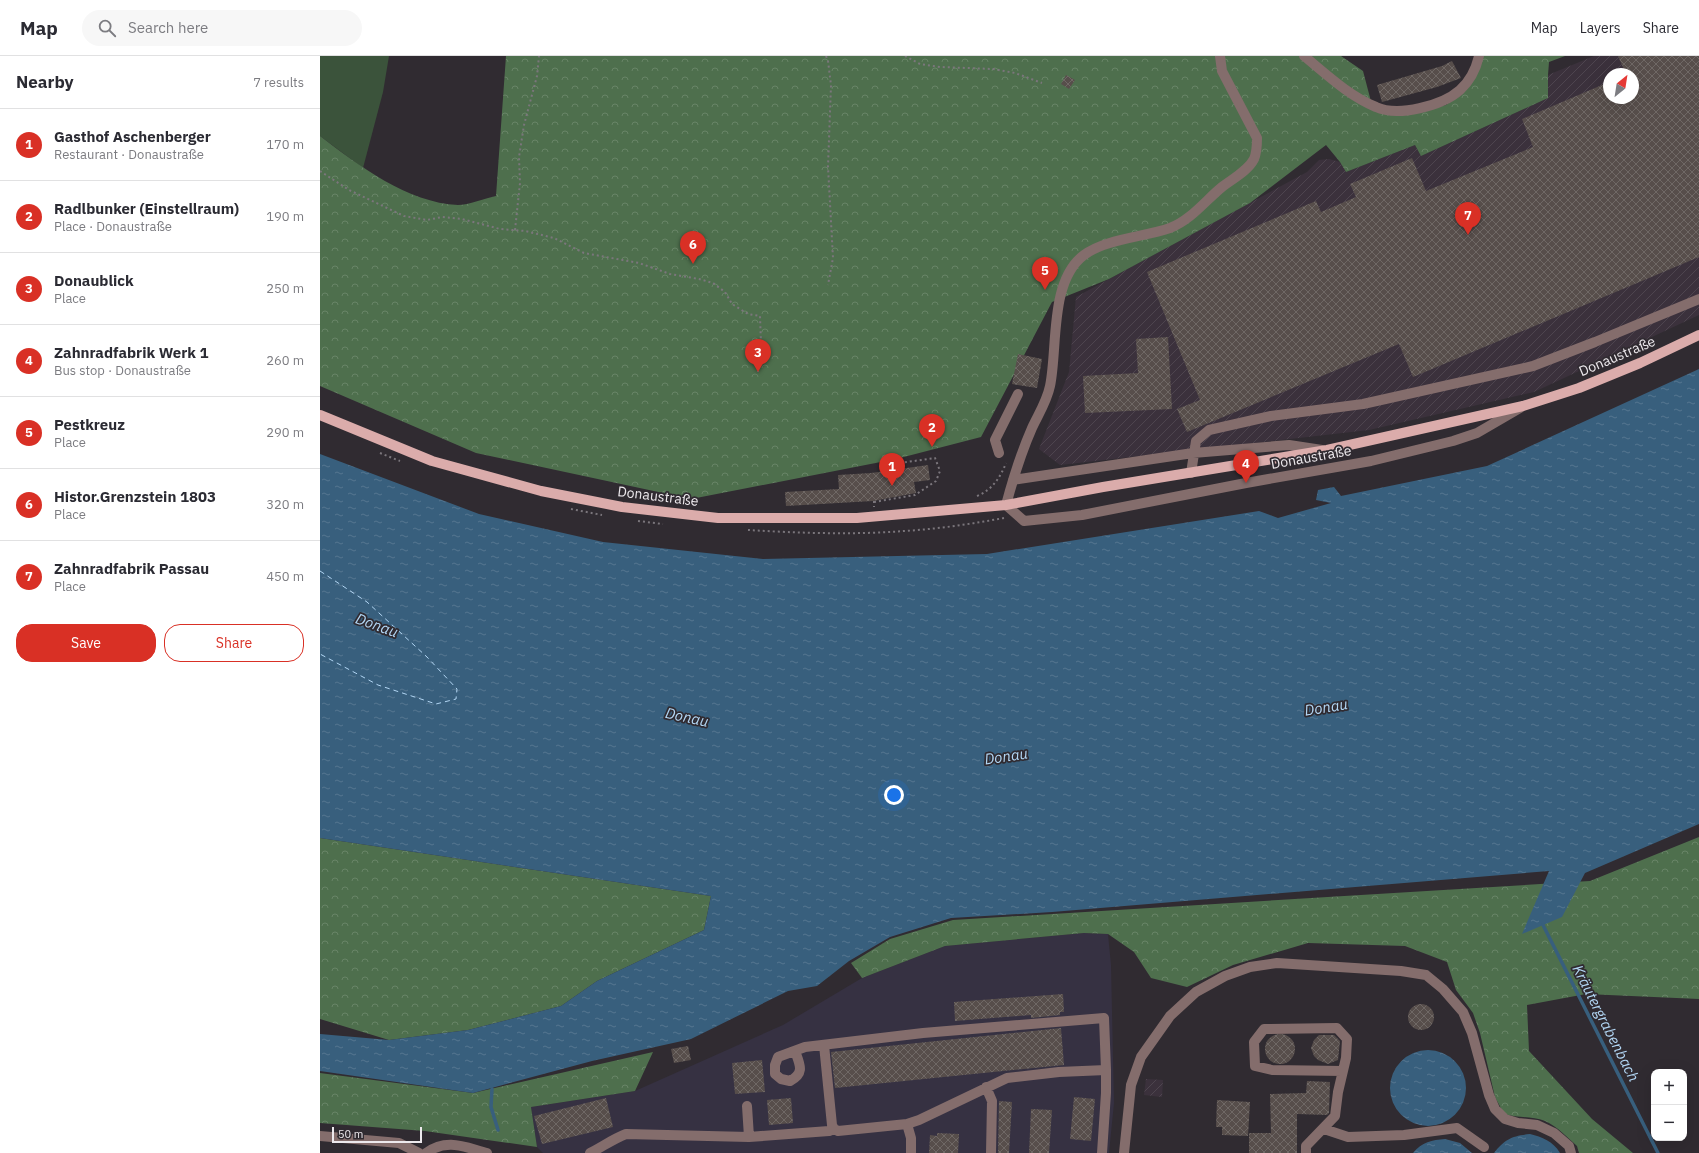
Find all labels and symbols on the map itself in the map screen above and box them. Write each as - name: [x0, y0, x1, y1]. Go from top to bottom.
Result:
- north arrow: [1603, 68, 1639, 104]
- pin: 7: [1455, 202, 1481, 235]
- pin: 6: [680, 231, 706, 264]
- pin: 5: [1032, 257, 1058, 290]
- street label: Donaustraße: [1576, 332, 1658, 380]
- pin: 3: [745, 339, 771, 372]
- pin: 2: [919, 414, 945, 447]
- street label: Donaustraße: [1269, 441, 1353, 473]
- pin: 4: [1233, 450, 1259, 483]
- pin: 1: [879, 453, 905, 486]
- street label: Donaustraße: [616, 482, 700, 510]
- water label: Donau: [353, 609, 401, 641]
- water label: Donau: [1303, 694, 1349, 720]
- water label: Donau: [664, 703, 710, 731]
- water label: Donau: [983, 744, 1029, 768]
- your location: [884, 785, 904, 805]
- water label: Kräutergrabenbach: [1568, 961, 1644, 1085]
- scale bar: [332, 1125, 422, 1144]

